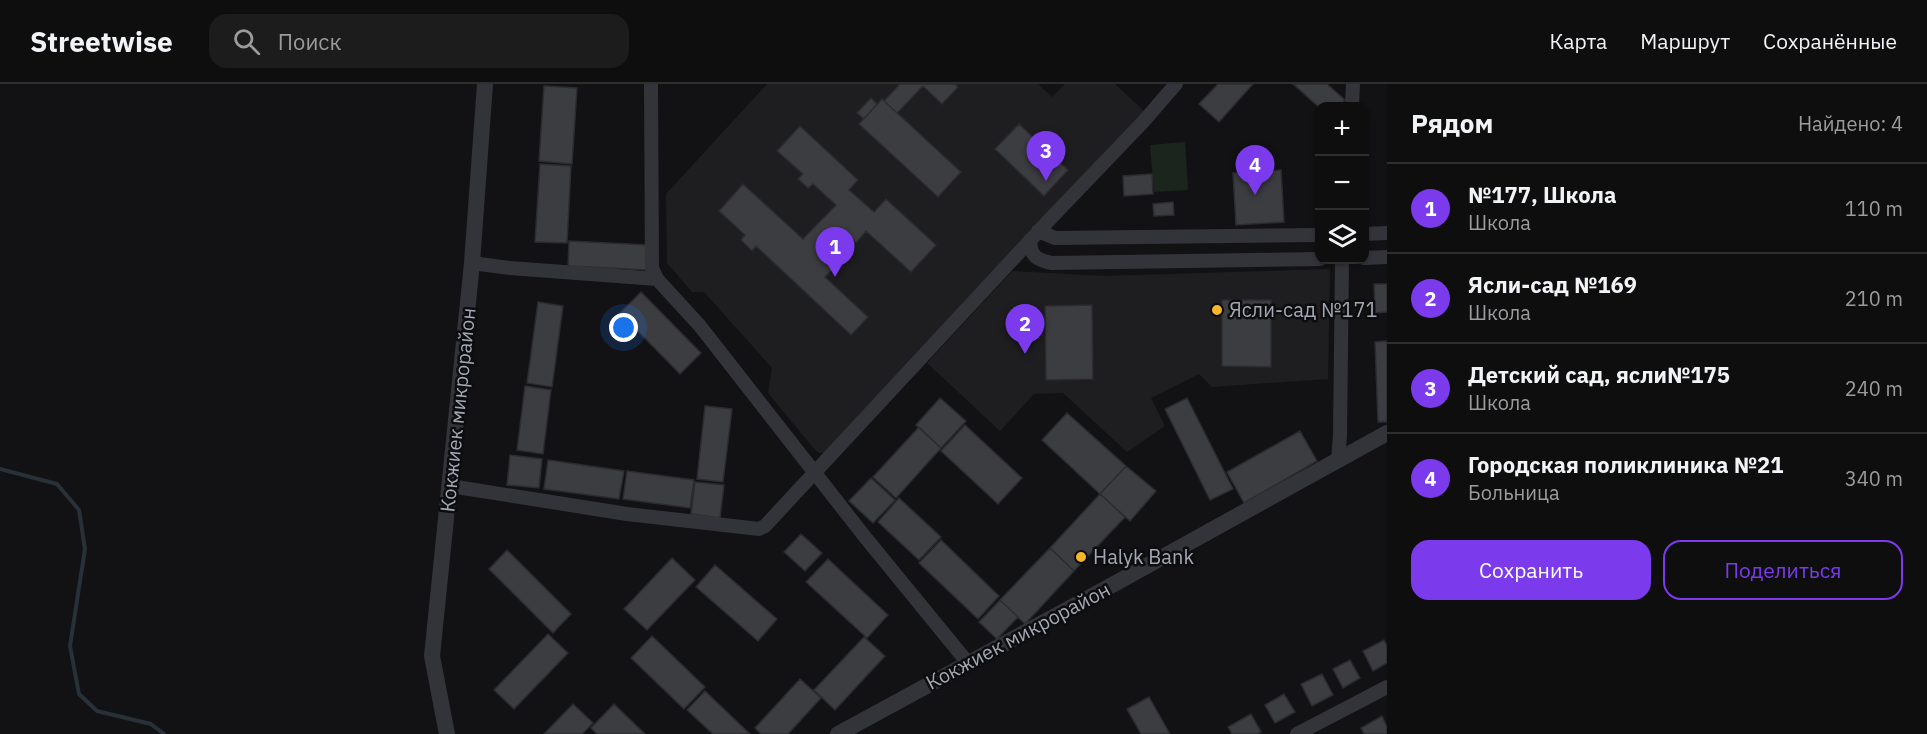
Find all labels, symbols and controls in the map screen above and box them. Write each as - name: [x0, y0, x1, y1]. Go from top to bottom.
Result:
- search box: [209, 14, 629, 68]
- text: Streetwise: [30, 23, 173, 60]
- icon: search: [230, 25, 263, 58]
- text: Поиск: [278, 27, 342, 56]
- text: Карта: [1549, 27, 1607, 55]
- text: Маршрут: [1640, 27, 1730, 55]
- text: Сохранённые: [1763, 27, 1897, 55]
- map controls: [1315, 102, 1369, 264]
- button: +: [1315, 102, 1369, 156]
- text: Рядом: [1411, 106, 1493, 140]
- text: Найдено: 4: [1798, 110, 1903, 137]
- pin: 3: [1026, 132, 1066, 181]
- pin: 4: [1236, 146, 1274, 195]
- button: −: [1315, 156, 1369, 210]
- text: №177, Школа: [1468, 180, 1617, 209]
- text: 1: [1425, 195, 1437, 222]
- text: 110 m: [1845, 195, 1903, 222]
- text: Школа: [1468, 209, 1531, 236]
- button: layers: [1315, 210, 1369, 264]
- pin: 1: [816, 228, 854, 277]
- text: Ясли-сад №169: [1468, 270, 1637, 299]
- text: 2: [1425, 285, 1437, 312]
- text: 210 m: [1845, 285, 1903, 312]
- place label: Ясли-сад №171: [1229, 296, 1378, 323]
- text: Школа: [1468, 299, 1531, 326]
- marker: Ясли-сад №171: [1210, 303, 1224, 317]
- pin: 2: [1006, 304, 1044, 354]
- street label: Кокжиек микрорайон: [433, 306, 482, 513]
- your location: [609, 313, 638, 342]
- text: Детский сад, ясли№175: [1468, 360, 1730, 389]
- text: 3: [1425, 375, 1437, 402]
- text: 240 m: [1845, 375, 1903, 402]
- text: Школа: [1468, 389, 1531, 416]
- text: Городская поликлиника №21: [1468, 450, 1783, 479]
- text: 4: [1425, 465, 1437, 492]
- text: 340 m: [1845, 465, 1903, 492]
- text: Больница: [1468, 479, 1560, 506]
- button: Сохранить: [1411, 540, 1651, 600]
- button: Поделиться: [1663, 540, 1903, 600]
- place label: Halyk Bank: [1093, 543, 1194, 570]
- marker: Halyk Bank: [1074, 550, 1088, 564]
- street label: Кокжиек микрорайон: [921, 575, 1115, 696]

